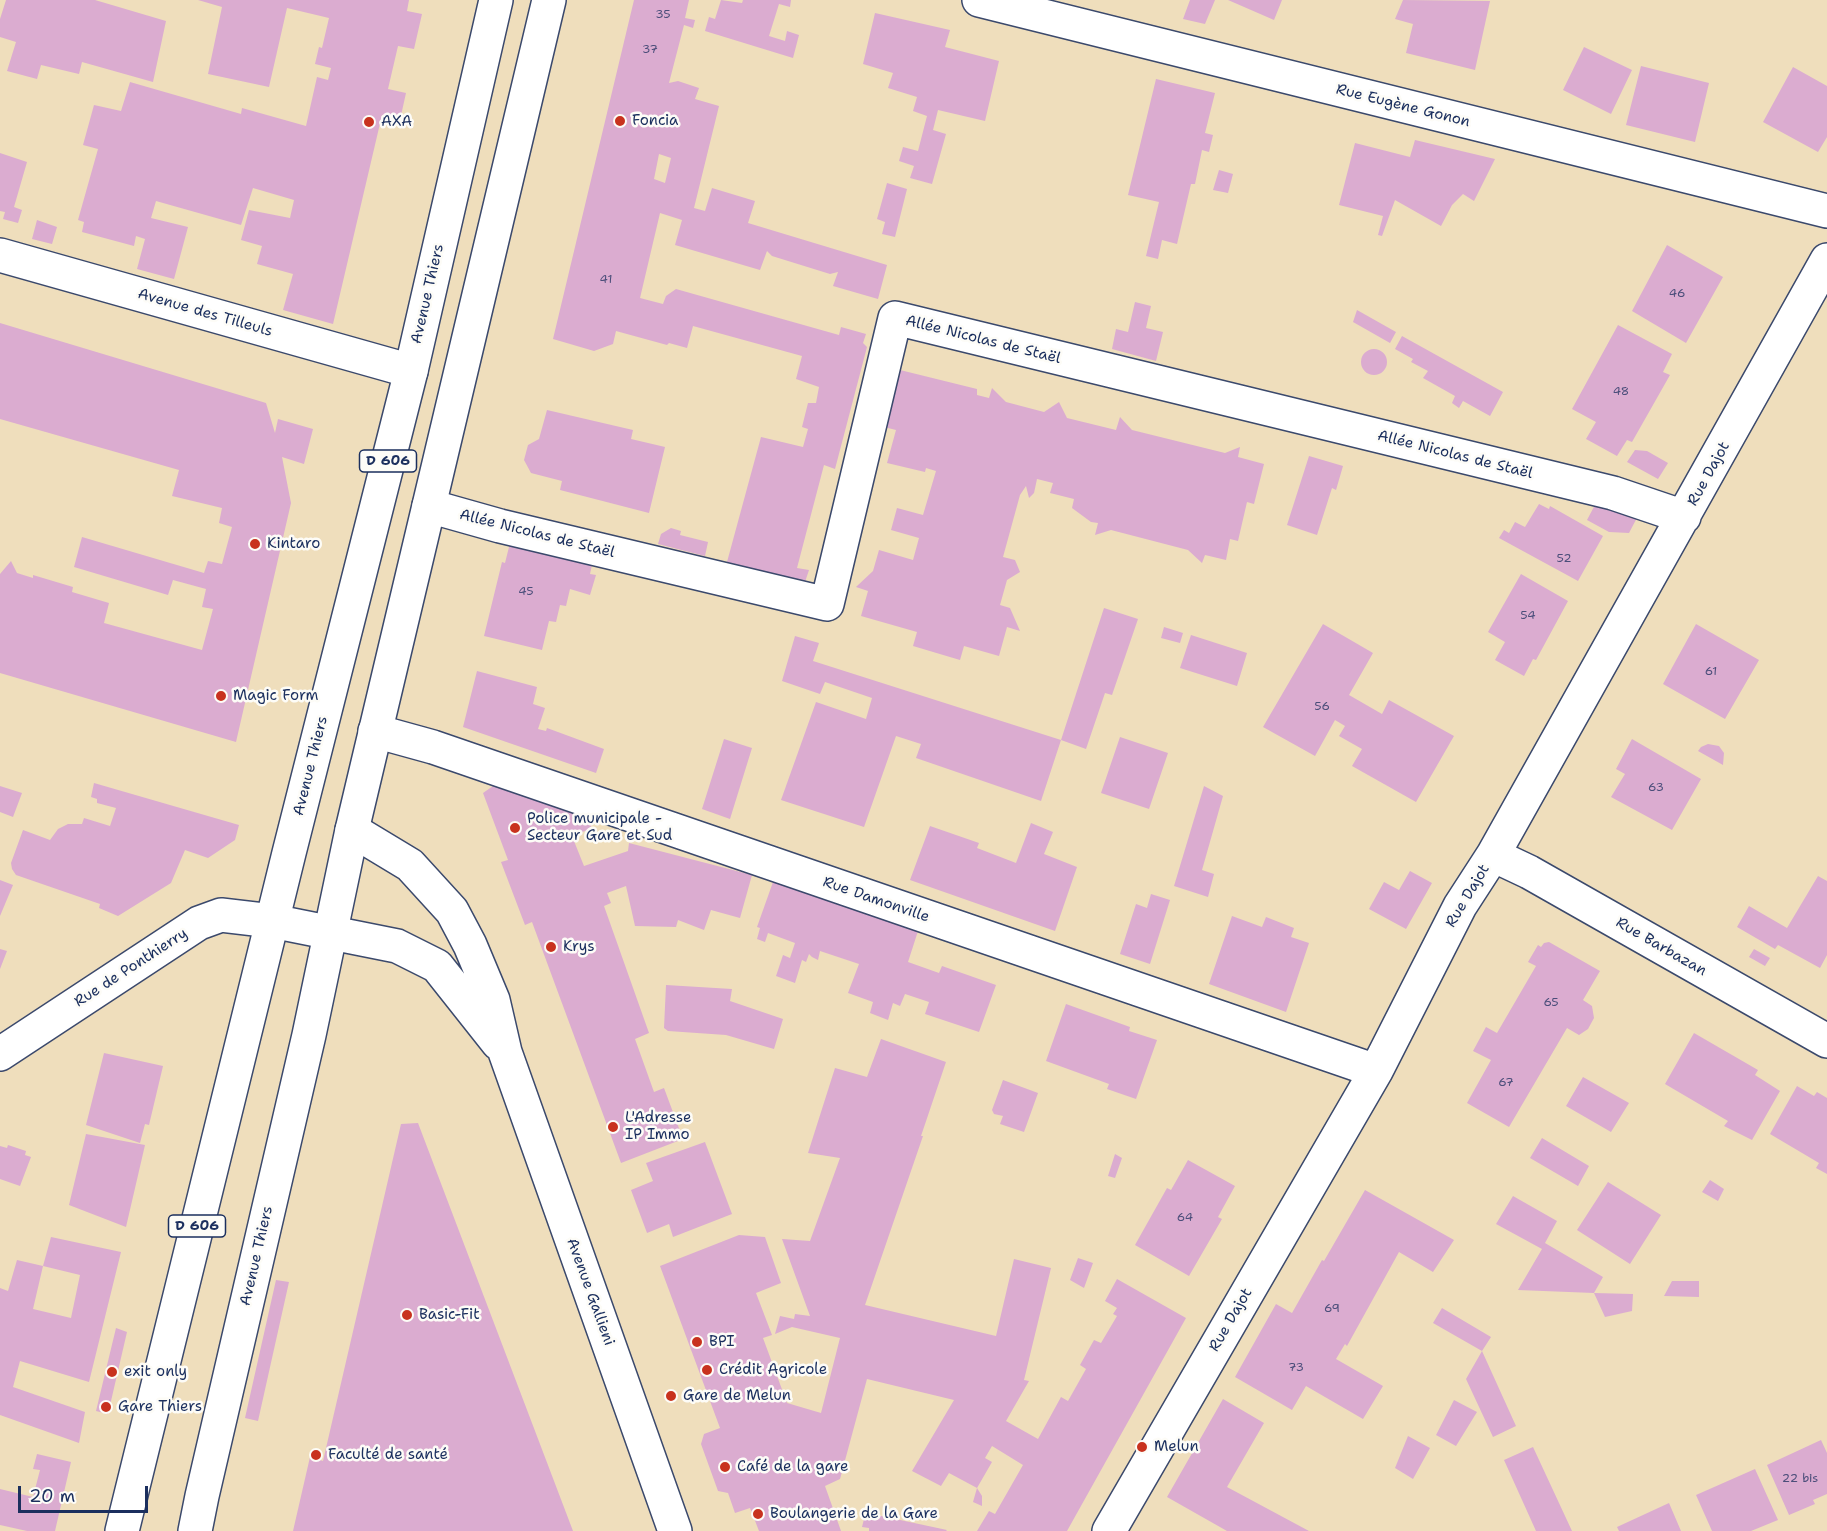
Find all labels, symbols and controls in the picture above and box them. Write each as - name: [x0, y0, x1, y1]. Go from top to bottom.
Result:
- house number: 35: [655, 8, 671, 22]
- house number: 37: [642, 43, 658, 57]
- street label: Rue Eugène Gonon: [1334, 81, 1472, 131]
- place label: Foncia: [632, 112, 678, 130]
- place label: AXA: [381, 113, 412, 131]
- marker: Foncia: [613, 114, 627, 128]
- marker: AXA: [362, 115, 376, 129]
- street label: Avenue Thiers: [408, 242, 448, 346]
- house number: 41: [600, 273, 612, 287]
- street label: Avenue des Tilleuls: [136, 285, 274, 341]
- house number: 46: [1669, 287, 1685, 301]
- street label: Allée Nicolas de Staël: [904, 312, 1062, 368]
- house number: 48: [1613, 385, 1629, 399]
- street label: Allée Nicolas de Staël: [1376, 427, 1534, 483]
- street label: Rue Dajot: [1684, 439, 1734, 509]
- road number: D 606: [360, 450, 416, 472]
- street label: Allée Nicolas de Staël: [458, 506, 616, 562]
- place label: Kintaro: [267, 535, 320, 553]
- marker: Kintaro: [248, 537, 262, 551]
- house number: 52: [1556, 552, 1572, 566]
- house number: 45: [518, 585, 534, 599]
- house number: 54: [1520, 609, 1536, 623]
- house number: 61: [1705, 665, 1717, 679]
- place label: Magic Form: [233, 687, 318, 705]
- marker: Magic Form: [214, 689, 228, 703]
- house number: 56: [1314, 700, 1330, 714]
- street label: Avenue Thiers: [290, 714, 332, 818]
- house number: 63: [1648, 781, 1664, 795]
- place label: Police municipale - Secteur Gare et Sud: [527, 810, 672, 845]
- marker: Police municipale - Secteur Gare et Sud: [508, 821, 522, 835]
- street label: Rue Dajot: [1442, 861, 1494, 931]
- street label: Rue Damonville: [820, 873, 932, 927]
- street label: Rue Barbazan: [1612, 914, 1710, 980]
- street label: Rue de Ponthierry: [71, 925, 191, 1011]
- place label: Krys: [563, 938, 595, 956]
- marker: Krys: [544, 940, 558, 954]
- house number: 65: [1543, 996, 1559, 1010]
- house number: 67: [1498, 1076, 1514, 1090]
- place label: L'Adresse IP Immo: [625, 1109, 691, 1144]
- marker: L'Adresse IP Immo: [606, 1120, 620, 1134]
- street label: Avenue Thiers: [237, 1204, 277, 1308]
- house number: 64: [1177, 1211, 1193, 1225]
- road number: D 606: [168, 1215, 226, 1237]
- street label: Avenue Gallieni: [562, 1236, 618, 1348]
- street label: Rue Dajot: [1206, 1285, 1256, 1355]
- house number: 69: [1324, 1302, 1340, 1316]
- place label: Basic-Fit: [419, 1306, 480, 1324]
- marker: Basic-Fit: [400, 1308, 414, 1322]
- place label: BPI: [709, 1333, 735, 1351]
- marker: BPI: [690, 1335, 704, 1349]
- place label: Crédit Agricole: [719, 1361, 827, 1379]
- house number: 73: [1288, 1361, 1304, 1375]
- place label: exit only: [124, 1363, 187, 1381]
- marker: Crédit Agricole: [700, 1363, 714, 1377]
- marker: exit only: [105, 1365, 119, 1379]
- place label: Gare de Melun: [683, 1387, 791, 1405]
- marker: Gare de Melun: [664, 1389, 678, 1403]
- place label: Gare Thiers: [118, 1398, 202, 1416]
- marker: Gare Thiers: [99, 1400, 113, 1414]
- place label: Melun: [1154, 1438, 1199, 1456]
- marker: Melun: [1135, 1440, 1149, 1454]
- place label: Faculté de santé: [328, 1446, 448, 1464]
- marker: Faculté de santé: [309, 1448, 323, 1462]
- place label: Café de la gare: [737, 1458, 849, 1476]
- marker: Café de la gare: [718, 1460, 732, 1474]
- house number: 22 bis: [1782, 1472, 1818, 1486]
- scale bar: [21, 1474, 152, 1512]
- text: 20 m: [29, 1484, 75, 1508]
- place label: Boulangerie de la Gare: [770, 1505, 938, 1523]
- marker: Boulangerie de la Gare: [751, 1507, 765, 1521]

